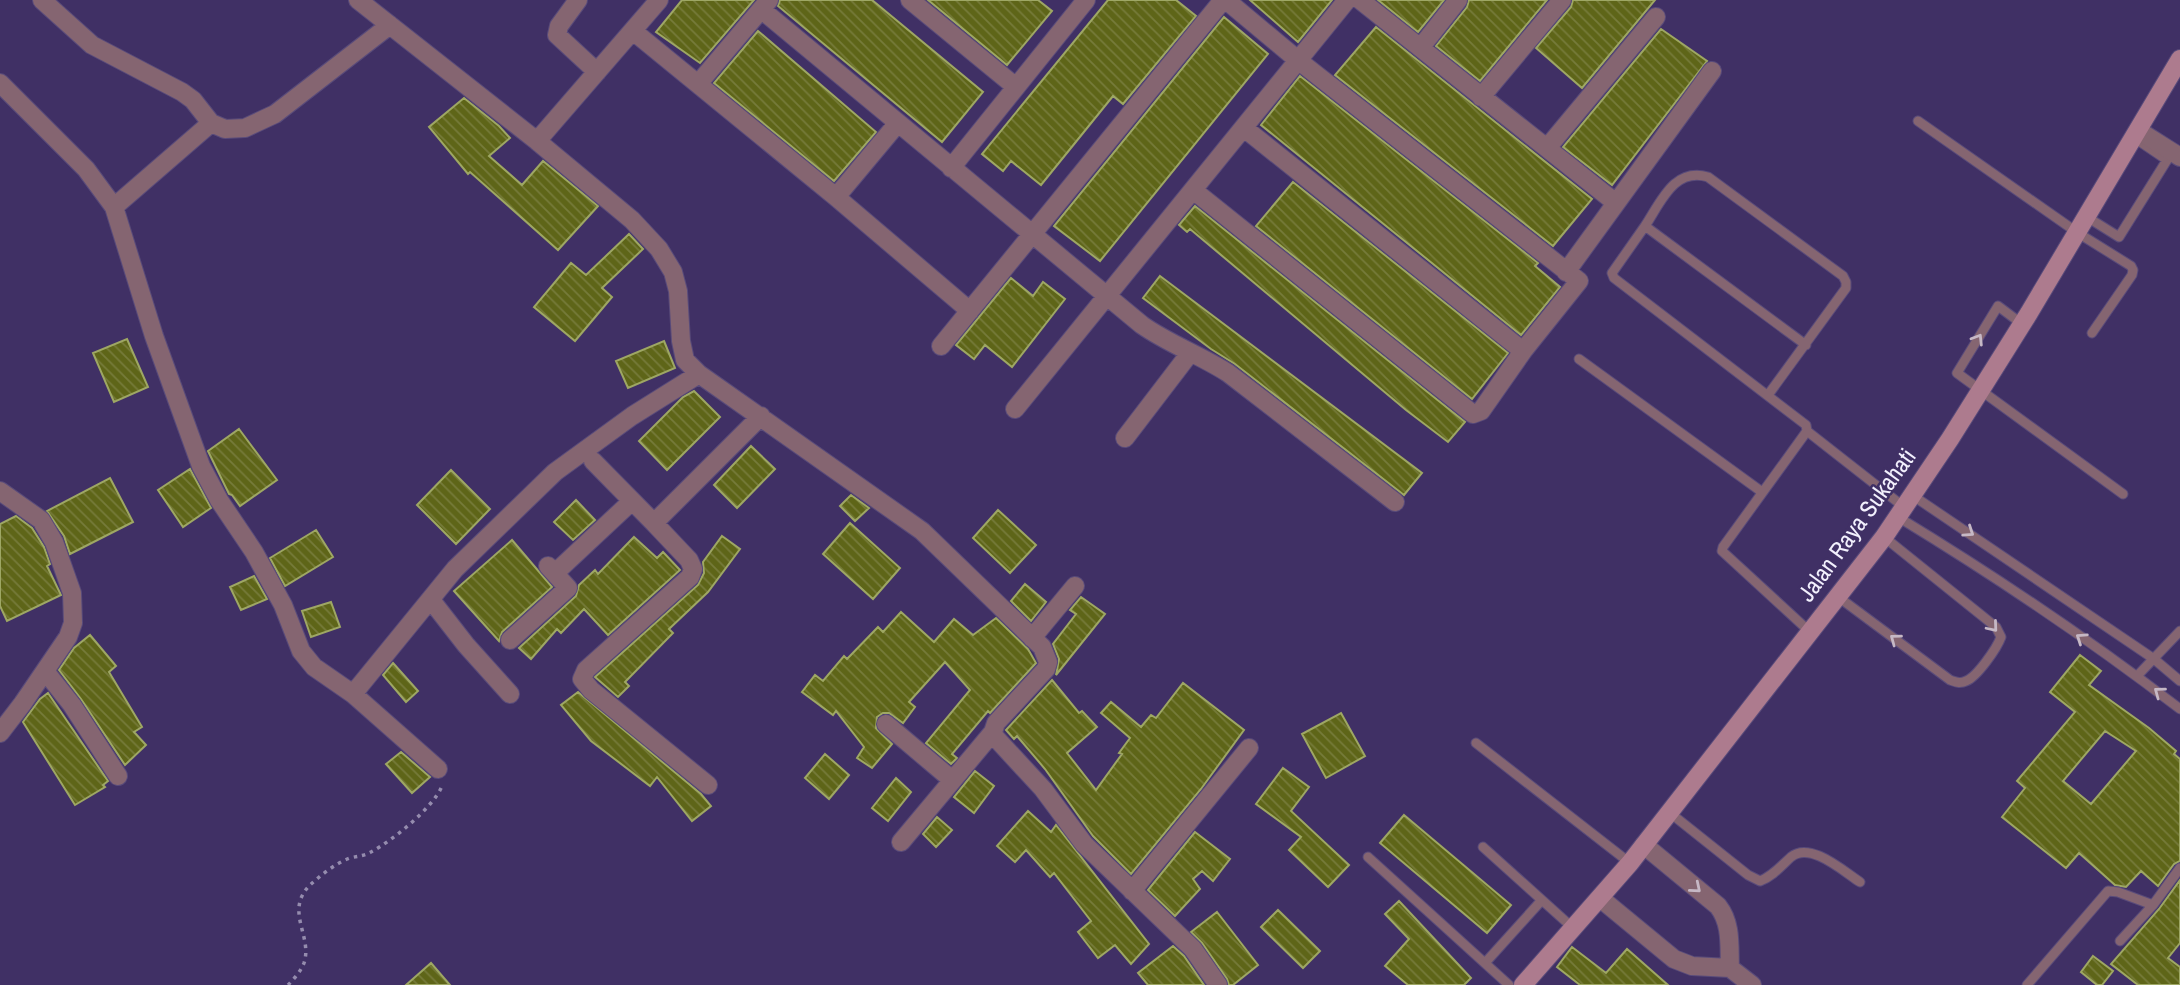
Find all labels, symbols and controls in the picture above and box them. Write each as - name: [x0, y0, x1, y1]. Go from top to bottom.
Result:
- one-way arrow: [1969, 333, 1982, 346]
- street label: Jalan Raya Sukahati: [1790, 442, 1923, 607]
- one-way arrow: [1962, 524, 1975, 537]
- one-way arrow: [1984, 619, 1997, 632]
- one-way arrow: [2076, 633, 2089, 646]
- one-way arrow: [1890, 635, 1903, 647]
- one-way arrow: [2154, 688, 2166, 701]
- one-way arrow: [1688, 880, 1701, 892]

